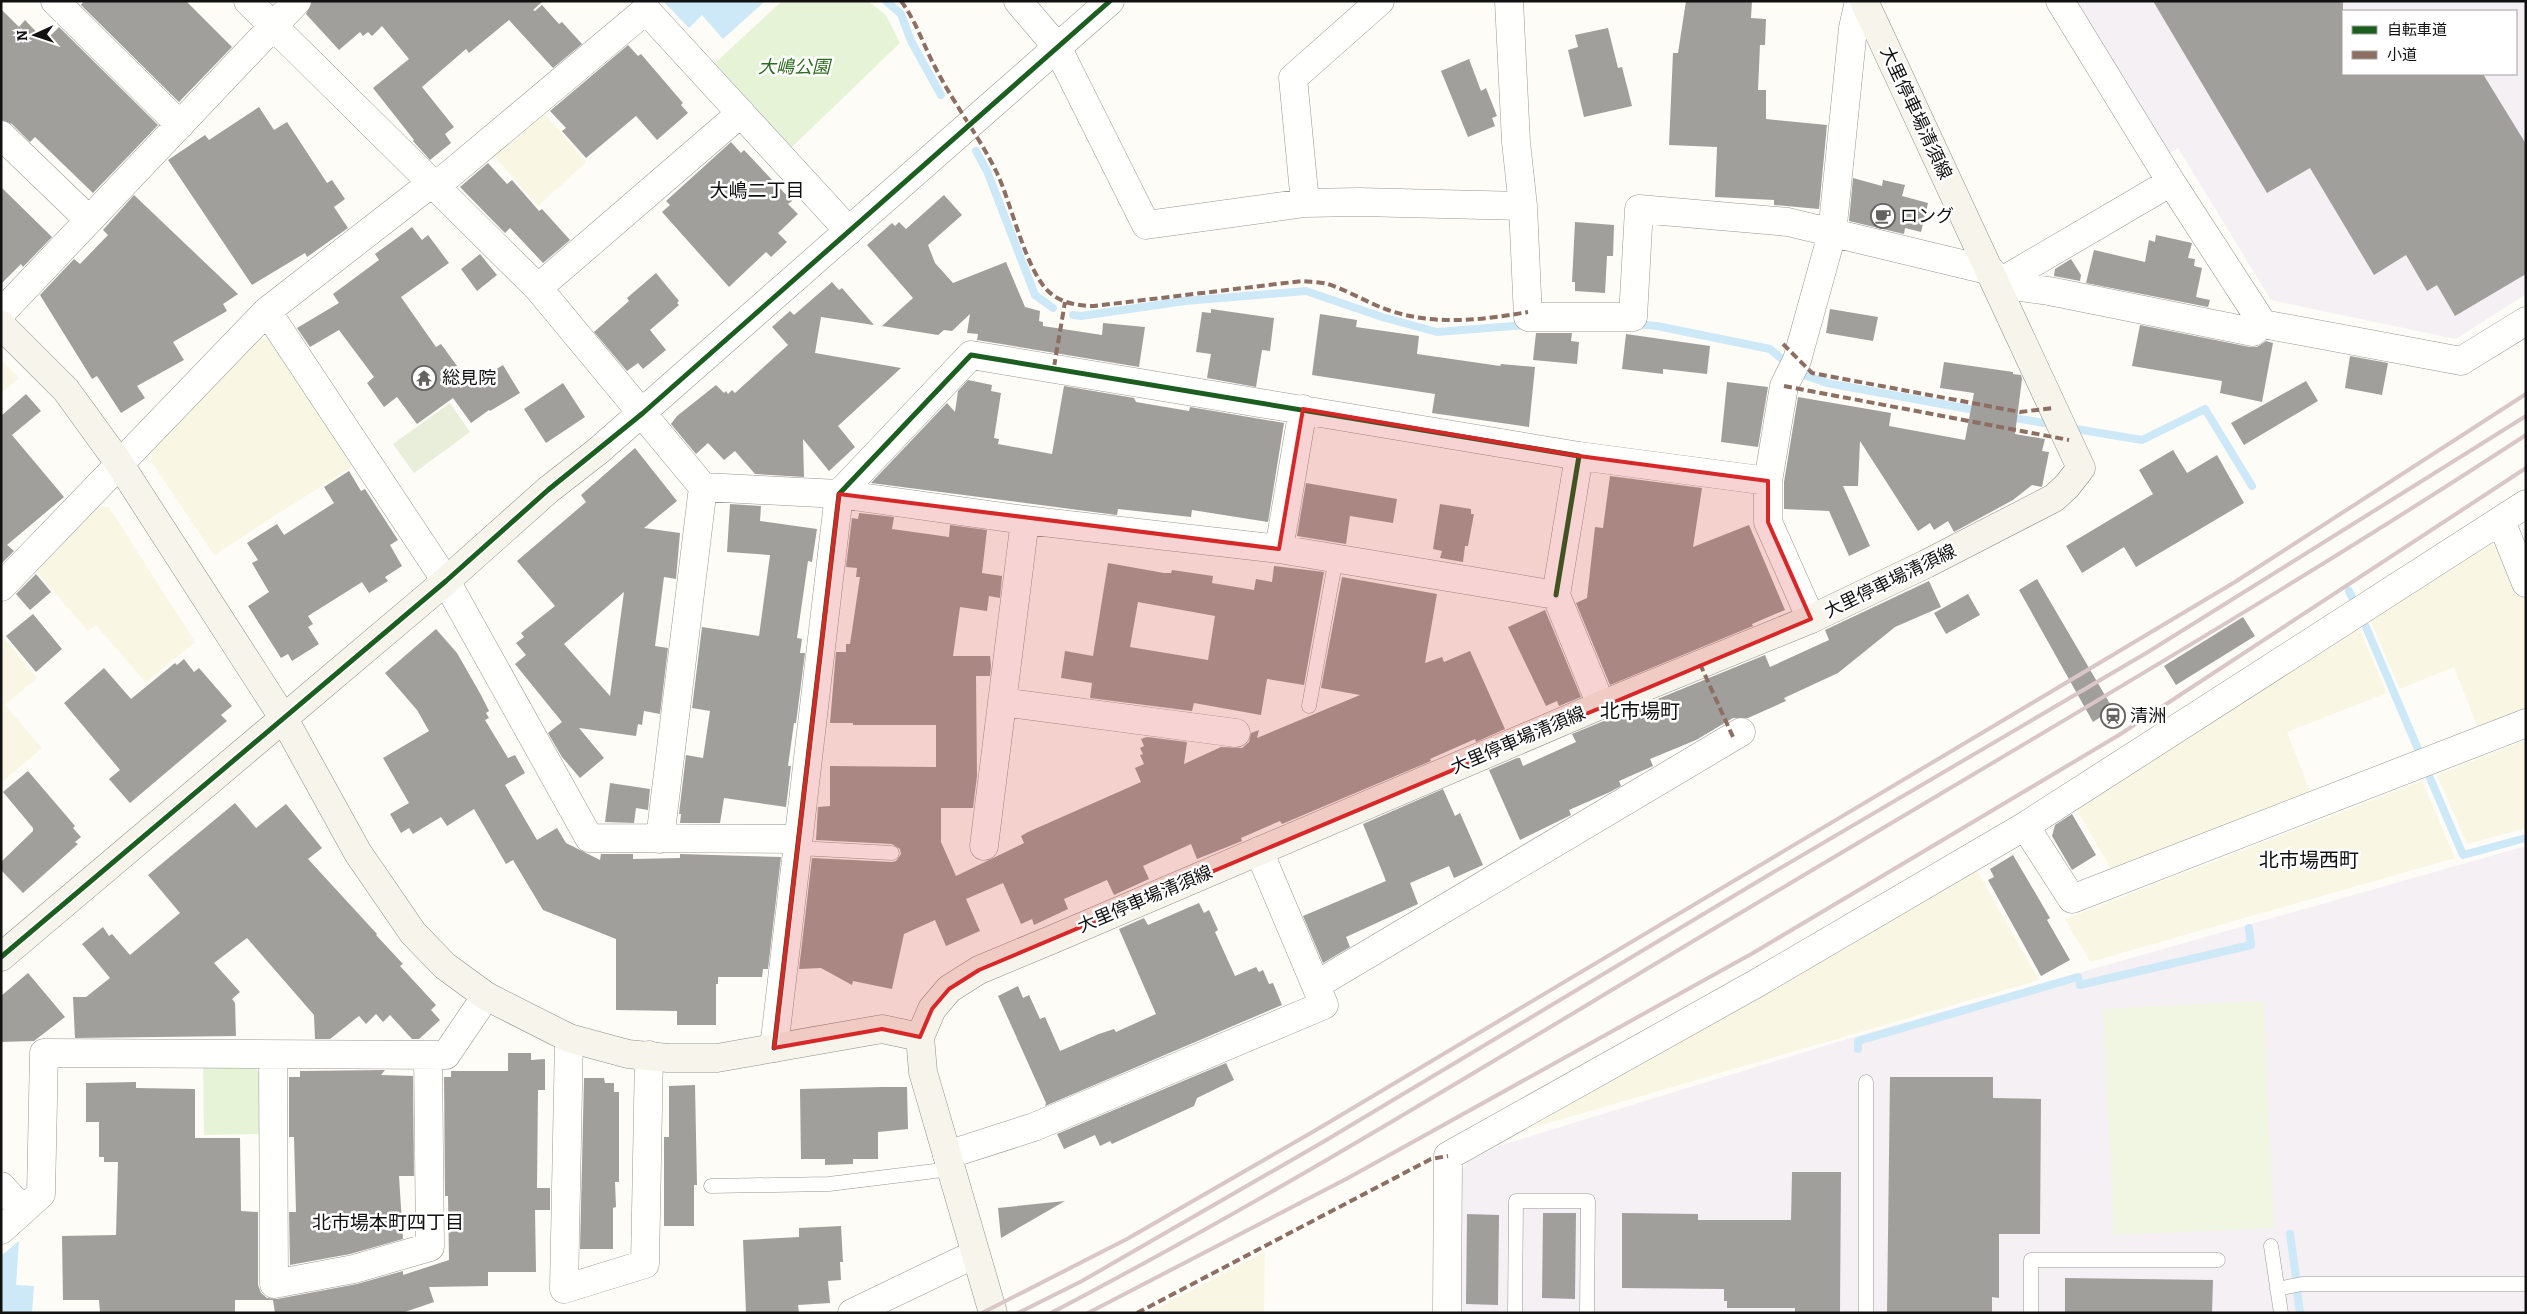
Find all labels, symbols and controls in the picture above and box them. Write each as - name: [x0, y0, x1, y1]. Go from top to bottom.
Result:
- north arrow: [10, 10, 60, 60]
- legend: [2342, 10, 2517, 75]
- text: 自転車道: [2387, 21, 2447, 39]
- text: N: [14, 30, 31, 41]
- street label: 大里停車場清須線: [1876, 43, 1956, 183]
- text: 小道: [2387, 46, 2417, 64]
- park label: 大嶋公園: [758, 56, 833, 78]
- district label: 大嶋二丁目: [709, 179, 805, 202]
- cafe icon: ロング: [1870, 203, 1896, 229]
- place label: ロング: [1900, 205, 1954, 227]
- temple icon: 総見院: [411, 365, 437, 391]
- place label: 総見院: [442, 367, 496, 389]
- street label: 大里停車場清須線: [1820, 540, 1960, 622]
- district label: 北市場町: [1600, 699, 1680, 723]
- street label: 大里停車場清須線: [1447, 702, 1589, 778]
- station icon: 清洲: [2100, 703, 2126, 729]
- place label: 清洲: [2130, 705, 2166, 727]
- district label: 北市場西町: [2259, 848, 2359, 872]
- street label: 大里停車場清須線: [1074, 861, 1216, 937]
- district label: 北市場本町四丁目: [312, 1211, 464, 1234]

